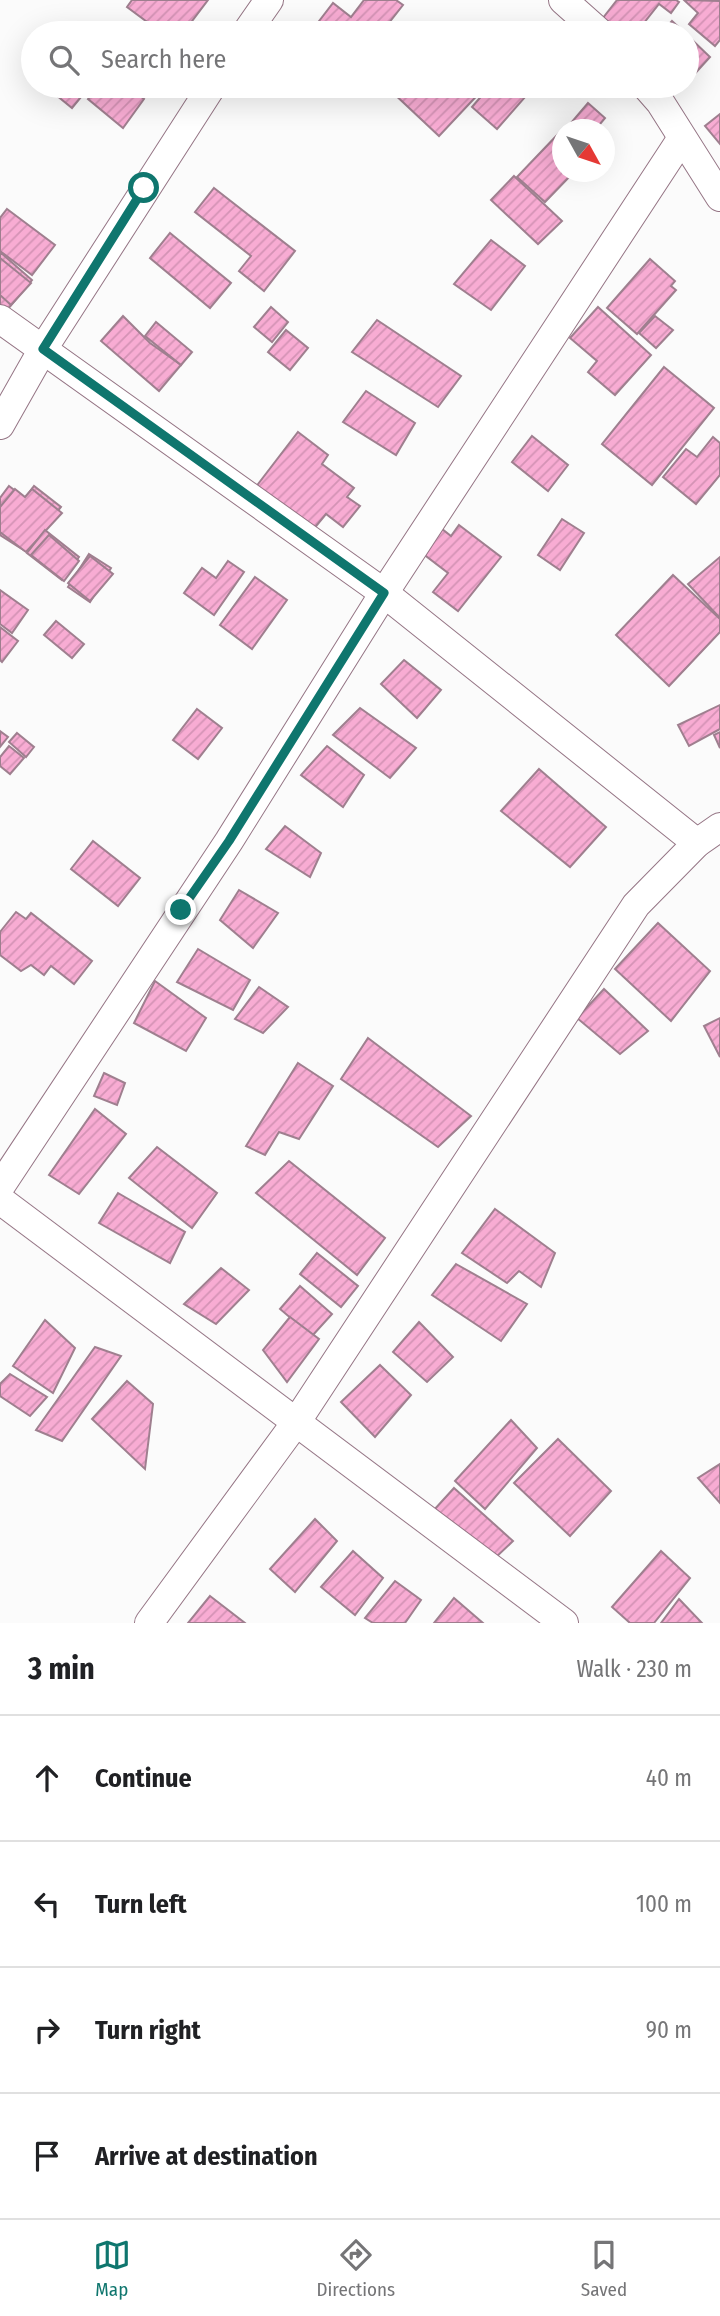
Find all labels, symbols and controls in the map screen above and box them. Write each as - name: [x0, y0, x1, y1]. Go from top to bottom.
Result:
- search box: [21, 21, 699, 98]
- icon: search: [45, 41, 83, 79]
- text: Search here: [101, 44, 226, 75]
- north arrow: [552, 119, 615, 182]
- route start: [128, 172, 159, 203]
- route end: [165, 894, 196, 925]
- text: 3 min: [28, 1651, 95, 1687]
- text: Walk · 230 m: [576, 1655, 692, 1683]
- icon: ahead: [28, 1759, 66, 1797]
- text: Continue: [95, 1763, 192, 1794]
- text: 40 m: [646, 1764, 692, 1792]
- icon: left: [28, 1885, 66, 1923]
- text: Turn left: [95, 1889, 187, 1920]
- text: 100 m: [636, 1890, 692, 1918]
- icon: right: [28, 2011, 66, 2049]
- text: Turn right: [95, 2015, 201, 2046]
- text: 90 m: [646, 2016, 692, 2044]
- icon: arrive: [28, 2137, 66, 2175]
- text: Arrive at destination: [95, 2141, 318, 2172]
- tab: Map: [93, 2236, 131, 2301]
- tab: Directions: [317, 2236, 395, 2301]
- tab: Saved: [581, 2236, 627, 2301]

